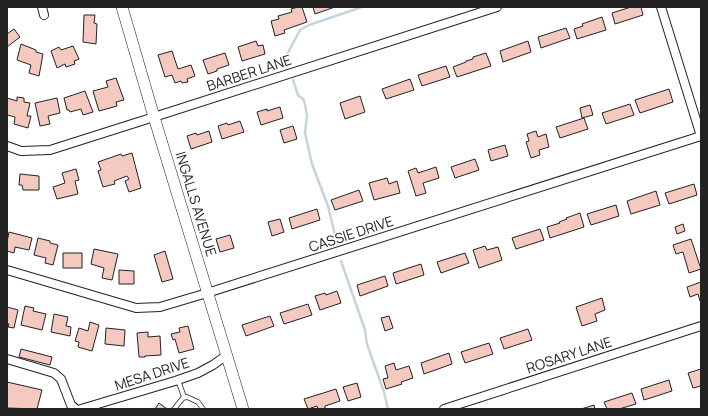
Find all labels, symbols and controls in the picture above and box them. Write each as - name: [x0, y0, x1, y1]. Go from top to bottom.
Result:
- street label: BARBER LANE: [204, 50, 294, 95]
- street label: INGALLS AVENUE: [171, 149, 221, 259]
- street label: CASSIE DRIVE: [306, 211, 396, 256]
- street label: ROSARY LANE: [524, 332, 614, 377]
- street label: MESA DRIVE: [112, 352, 192, 395]

